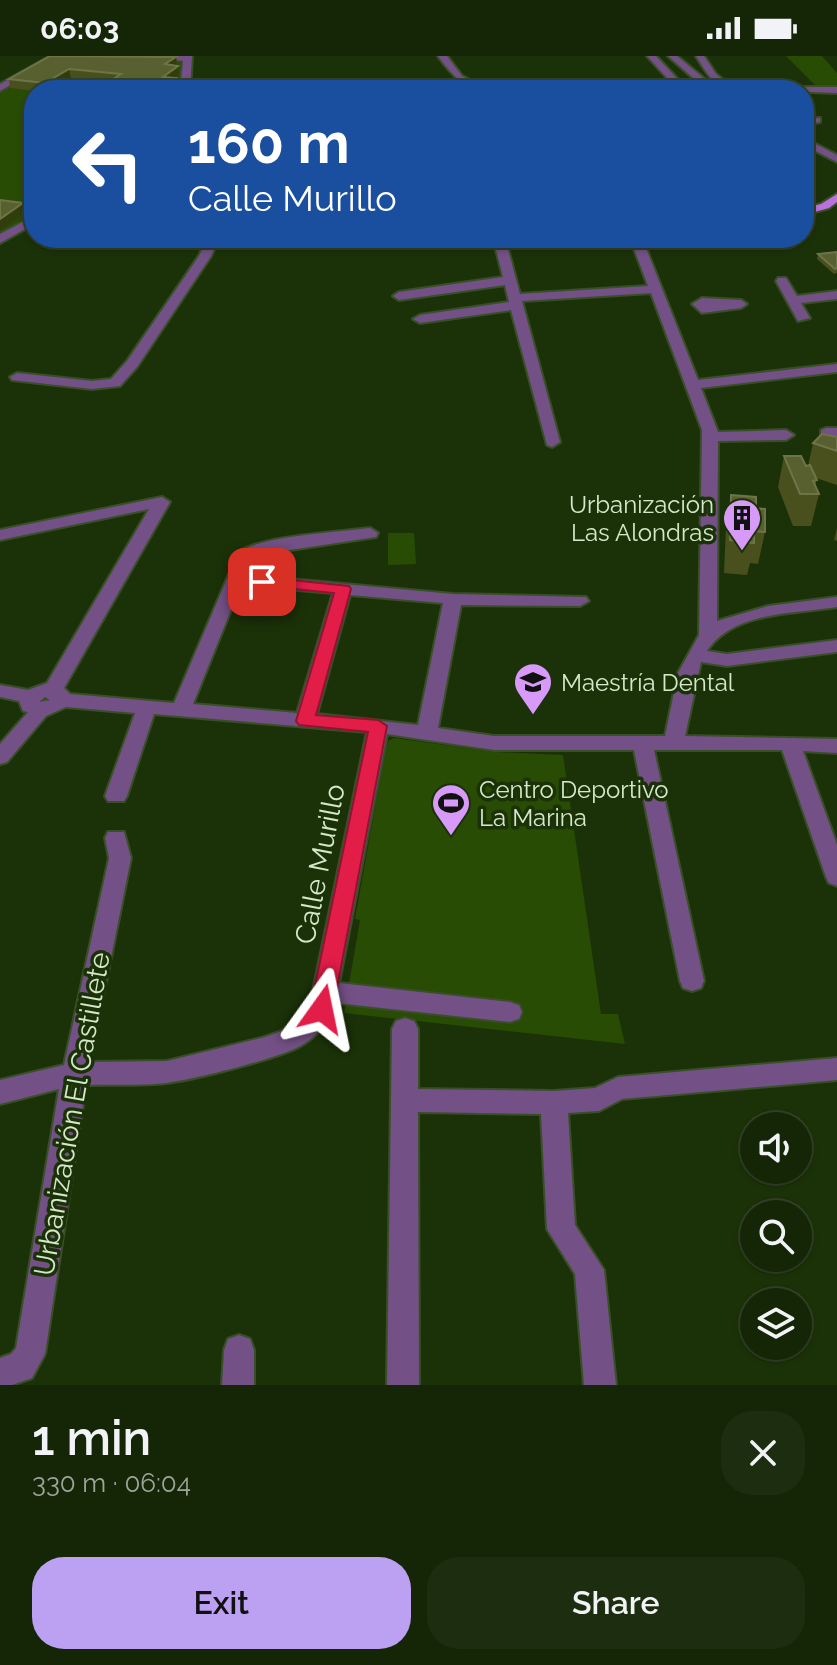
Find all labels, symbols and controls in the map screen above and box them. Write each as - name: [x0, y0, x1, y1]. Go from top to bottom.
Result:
- text: 06:03: [40, 11, 119, 46]
- text: 160 m: [188, 110, 350, 176]
- icon: left: [56, 112, 160, 216]
- text: Calle Murillo: [188, 177, 397, 219]
- place label: Urbanización Las Alondras: [569, 490, 714, 547]
- building icon: Urbanización Las Alondras: [721, 497, 763, 552]
- pin: [228, 548, 296, 616]
- icon: arrive: [240, 560, 284, 604]
- school or university icon: Maestría Dental: [512, 661, 554, 716]
- place label: Maestría Dental: [561, 668, 735, 697]
- place label: Centro Deportivo La Marina: [479, 775, 669, 832]
- street label: Calle Murillo: [288, 781, 352, 947]
- sports icon: Centro Deportivo La Marina: [430, 782, 472, 837]
- street label: Urbanización El Castillete: [27, 950, 117, 1278]
- position arrow: [280, 967, 364, 1051]
- map controls: [740, 1112, 812, 1360]
- button: sound: [740, 1112, 812, 1184]
- button: search: [740, 1200, 812, 1272]
- button: layers: [740, 1288, 812, 1360]
- text: 1 min: [32, 1410, 151, 1466]
- button: close: [721, 1411, 805, 1495]
- text: 330 m · 06:04: [32, 1468, 191, 1498]
- button: Exit: [32, 1557, 411, 1649]
- button: Share: [427, 1557, 805, 1649]

